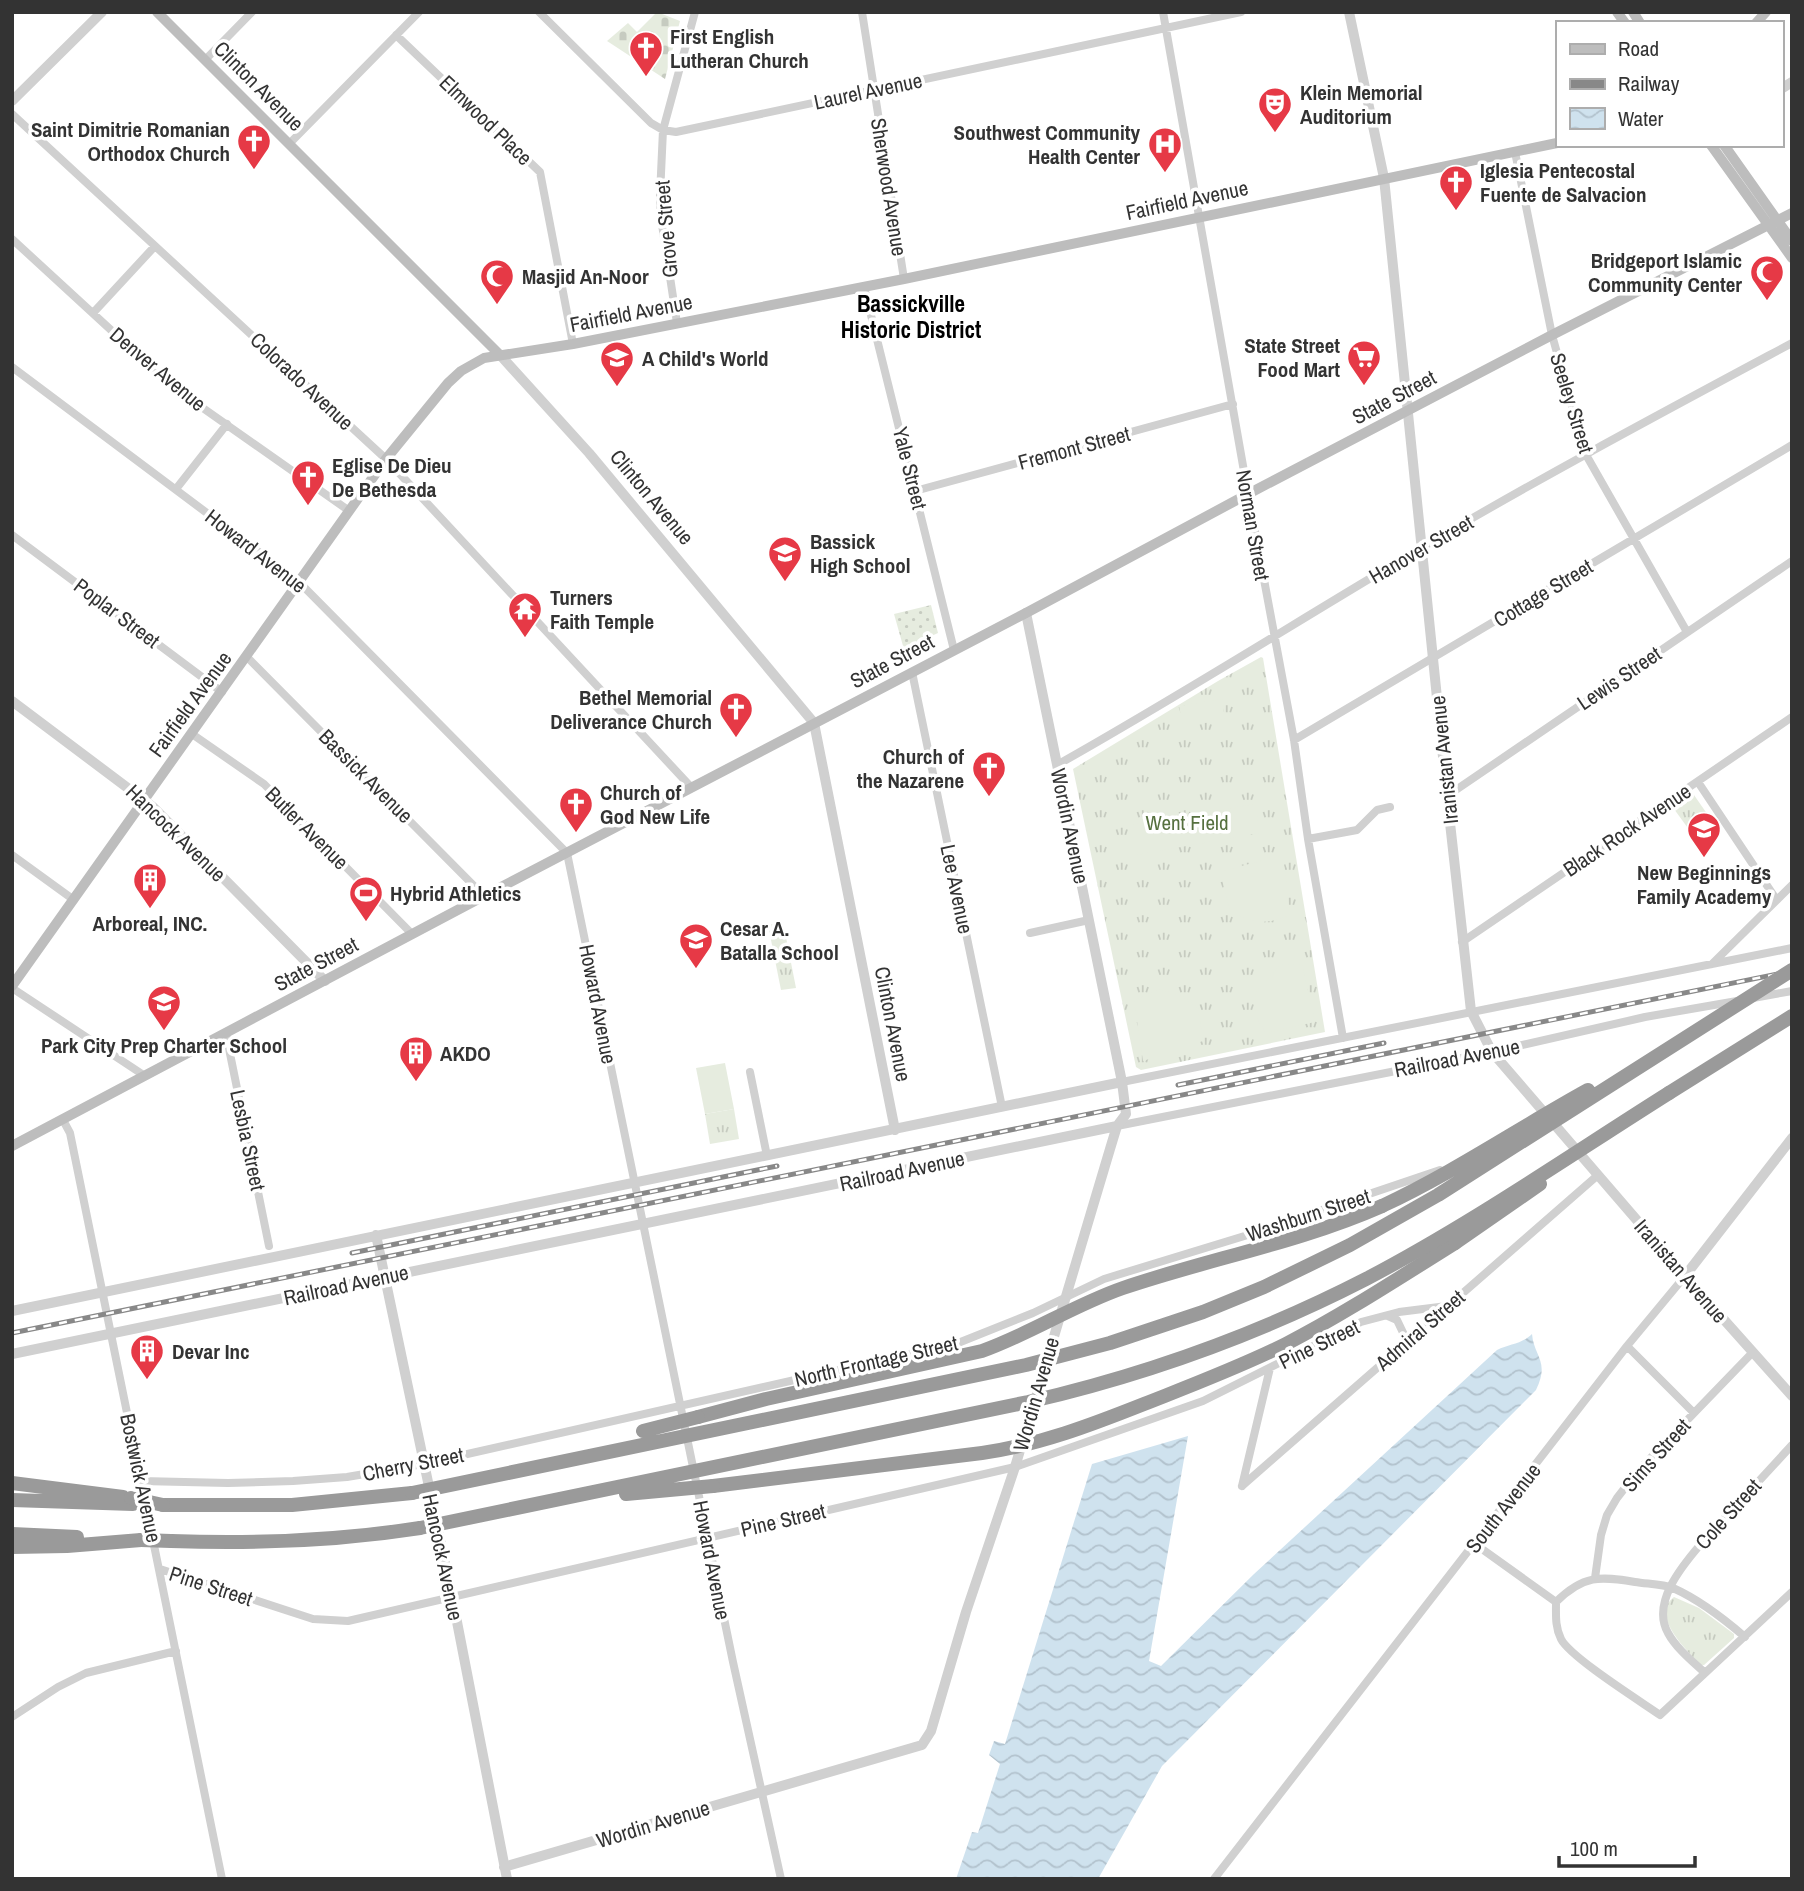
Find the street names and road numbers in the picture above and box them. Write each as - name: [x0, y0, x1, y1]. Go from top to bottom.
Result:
- street label: Clinton Avenue: [208, 35, 310, 137]
- street label: Laurel Avenue: [811, 65, 925, 117]
- street label: Elmwood Place: [433, 68, 539, 172]
- street label: Sherwood Avenue: [864, 116, 914, 258]
- street label: Fairfield Avenue: [1123, 173, 1251, 227]
- street label: Grove Street: [647, 179, 685, 279]
- street label: Fairfield Avenue: [567, 287, 695, 339]
- street label: Denver Avenue: [104, 320, 212, 418]
- street label: Colorado Avenue: [244, 325, 360, 437]
- street label: Seeley Street: [1543, 349, 1601, 457]
- street label: State Street: [1347, 363, 1441, 431]
- street label: Fremont Street: [1015, 419, 1133, 477]
- street label: Yale Street: [886, 424, 934, 512]
- street label: Clinton Avenue: [603, 443, 701, 551]
- street label: Norman Street: [1229, 467, 1277, 583]
- street label: Howard Avenue: [199, 502, 313, 600]
- street label: Hanover Street: [1364, 507, 1479, 591]
- street label: Cottage Street: [1488, 552, 1598, 634]
- street label: Poplar Street: [68, 571, 166, 655]
- street label: State Street: [845, 627, 939, 695]
- street label: Lewis Street: [1571, 639, 1667, 717]
- street label: Fairfield Avenue: [142, 645, 238, 763]
- street label: Iranistan Avenue: [1423, 694, 1465, 826]
- street label: Bassick Avenue: [313, 723, 419, 829]
- street label: Wordin Avenue: [1044, 766, 1096, 886]
- street label: Black Rock Avenue: [1558, 777, 1696, 883]
- street label: Hancock Avenue: [120, 778, 232, 888]
- street label: Butler Avenue: [259, 780, 355, 876]
- street label: Lee Avenue: [933, 842, 981, 936]
- street label: State Street: [269, 930, 363, 998]
- street label: Howard Avenue: [572, 942, 624, 1066]
- street label: Clinton Avenue: [868, 964, 918, 1084]
- street label: Railroad Avenue: [1392, 1032, 1522, 1084]
- street label: Lesbia Street: [223, 1087, 273, 1193]
- street label: Railroad Avenue: [837, 1144, 967, 1198]
- street label: Washburn Street: [1242, 1181, 1374, 1249]
- street label: Iranistan Avenue: [1628, 1213, 1734, 1329]
- street label: Railroad Avenue: [281, 1258, 411, 1312]
- street label: Admiral Street: [1368, 1283, 1471, 1378]
- street label: Pine Street: [1274, 1312, 1364, 1376]
- street label: North Frontage Street: [792, 1328, 961, 1394]
- street label: Wordin Avenue: [1006, 1334, 1066, 1454]
- street label: Bostwick Avenue: [113, 1411, 169, 1545]
- street label: Sims Street: [1615, 1412, 1697, 1498]
- street label: Cherry Street: [360, 1440, 466, 1488]
- street label: South Avenue: [1459, 1457, 1547, 1559]
- street label: Cole Street: [1688, 1472, 1768, 1556]
- street label: Hancock Avenue: [415, 1491, 471, 1623]
- street label: Pine Street: [738, 1496, 828, 1544]
- street label: Howard Avenue: [686, 1498, 738, 1622]
- street label: Pine Street: [166, 1559, 257, 1613]
- street label: Wordin Avenue: [593, 1793, 713, 1855]

